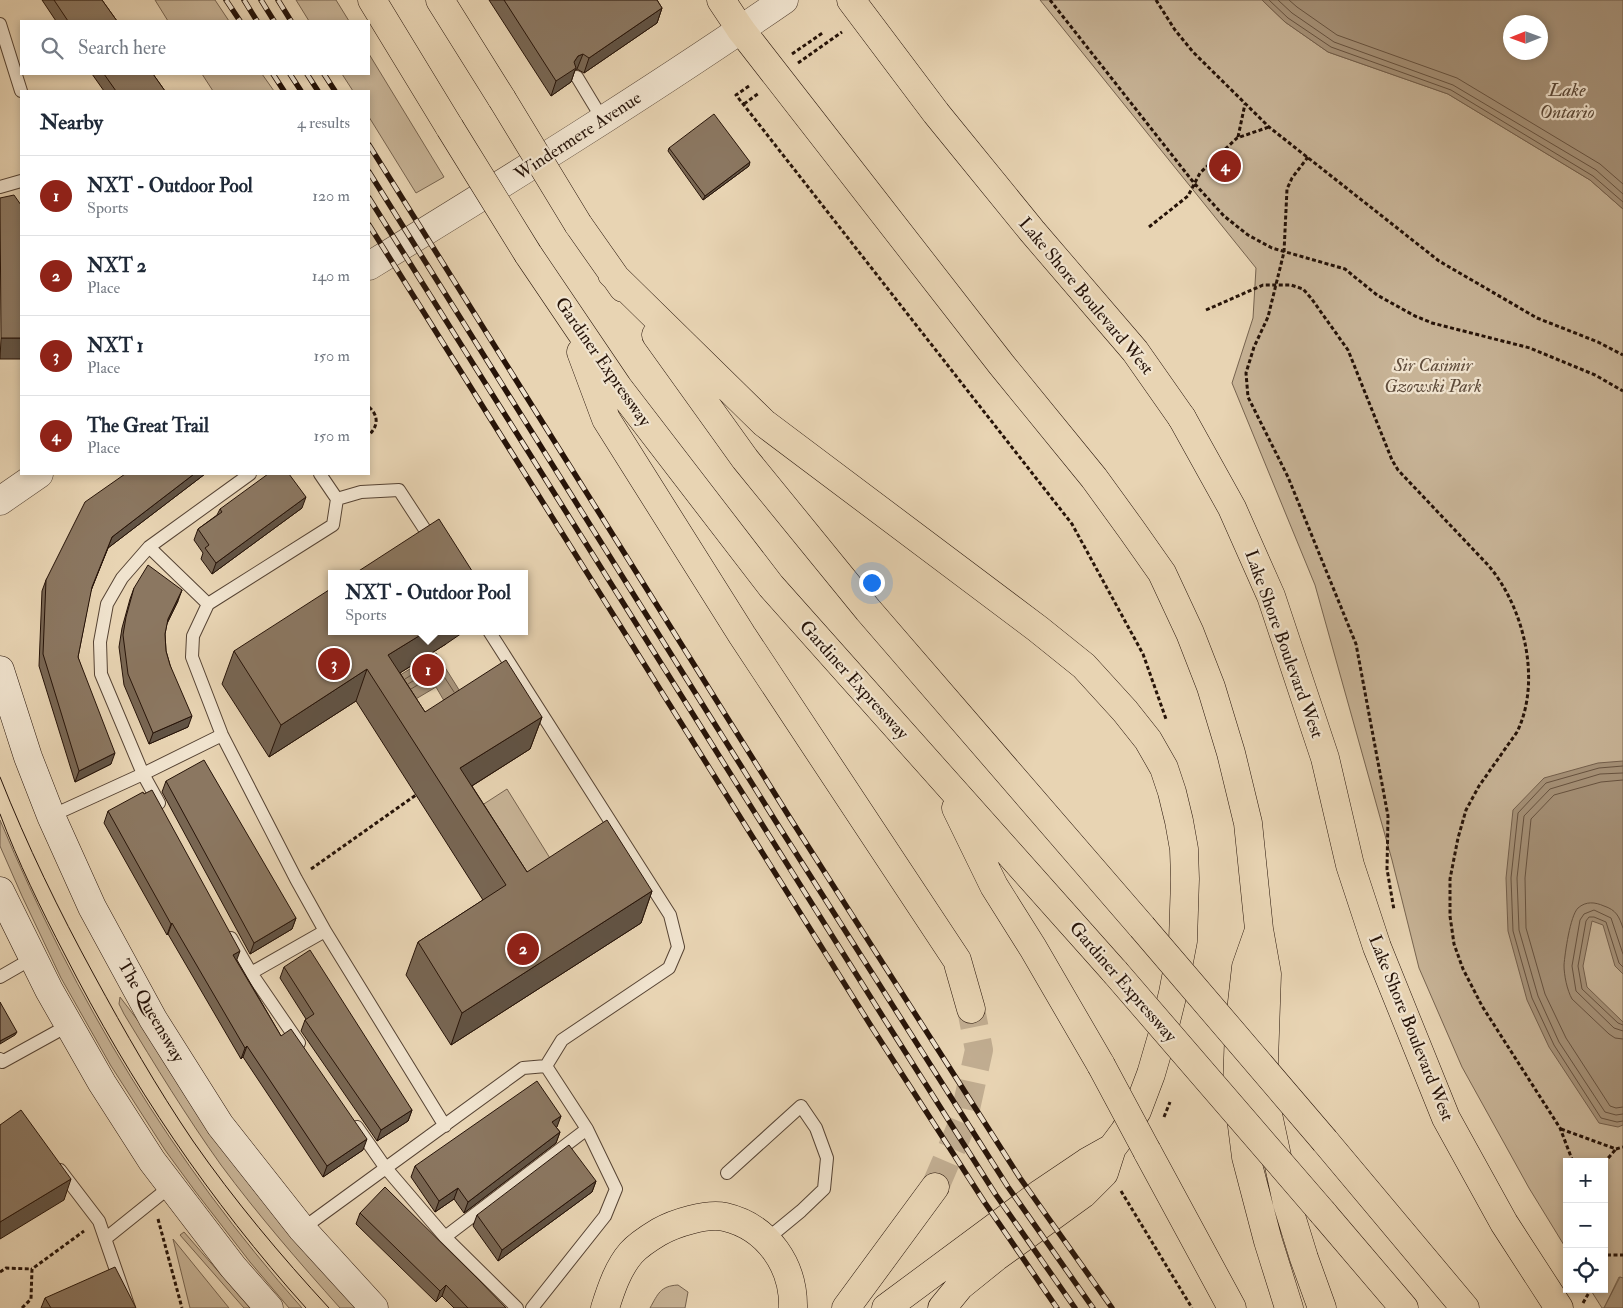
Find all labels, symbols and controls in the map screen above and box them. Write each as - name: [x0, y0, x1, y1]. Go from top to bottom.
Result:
- north arrow: [1503, 15, 1548, 60]
- search box: [20, 20, 370, 75]
- icon: search: [38, 34, 66, 62]
- text: Search here: [78, 36, 166, 60]
- water label: Lake Ontario: [1539, 78, 1595, 124]
- street label: Windermere Avenue: [509, 86, 646, 186]
- text: Nearby: [40, 109, 103, 136]
- text: 4 results: [297, 113, 350, 133]
- pin: 4: [1209, 147, 1241, 185]
- text: NXT - Outdoor Pool: [87, 174, 253, 198]
- text: 1: [53, 186, 59, 206]
- text: 120 m: [312, 186, 350, 206]
- text: Sports: [87, 198, 128, 218]
- street label: Lake Shore Boulevard West: [1013, 213, 1159, 380]
- text: NXT 2: [87, 254, 146, 278]
- text: 2: [52, 266, 60, 286]
- text: 140 m: [312, 266, 350, 286]
- text: Place: [87, 278, 120, 298]
- street label: Gardiner Expressway: [550, 293, 657, 432]
- text: NXT 1: [87, 334, 144, 358]
- text: 3: [53, 346, 59, 366]
- text: 150 m: [313, 346, 350, 366]
- park label: Sir Casimir Gzowski Park: [1384, 354, 1482, 398]
- text: Place: [87, 358, 120, 378]
- text: The Great Trail: [87, 414, 209, 438]
- text: 4: [52, 426, 60, 446]
- text: 150 m: [313, 426, 350, 446]
- text: Place: [87, 438, 120, 458]
- street label: Lake Shore Boulevard West: [1239, 547, 1329, 741]
- popup: [328, 570, 528, 635]
- your location: [859, 570, 885, 596]
- text: NXT - Outdoor Pool: [345, 581, 511, 605]
- text: Sports: [345, 605, 387, 625]
- street label: Gardiner Expressway: [794, 616, 914, 745]
- pin: 3: [318, 645, 350, 683]
- pin: 1: [412, 651, 444, 689]
- street label: Gardiner Expressway: [1064, 917, 1182, 1048]
- pin: 2: [507, 930, 539, 968]
- street label: Lake Shore Boulevard West: [1363, 932, 1459, 1125]
- street label: The Queensway: [112, 955, 190, 1068]
- map controls: [1563, 1158, 1608, 1293]
- button: +: [1563, 1158, 1608, 1203]
- button: −: [1563, 1203, 1608, 1248]
- button: locate: [1563, 1248, 1608, 1293]

